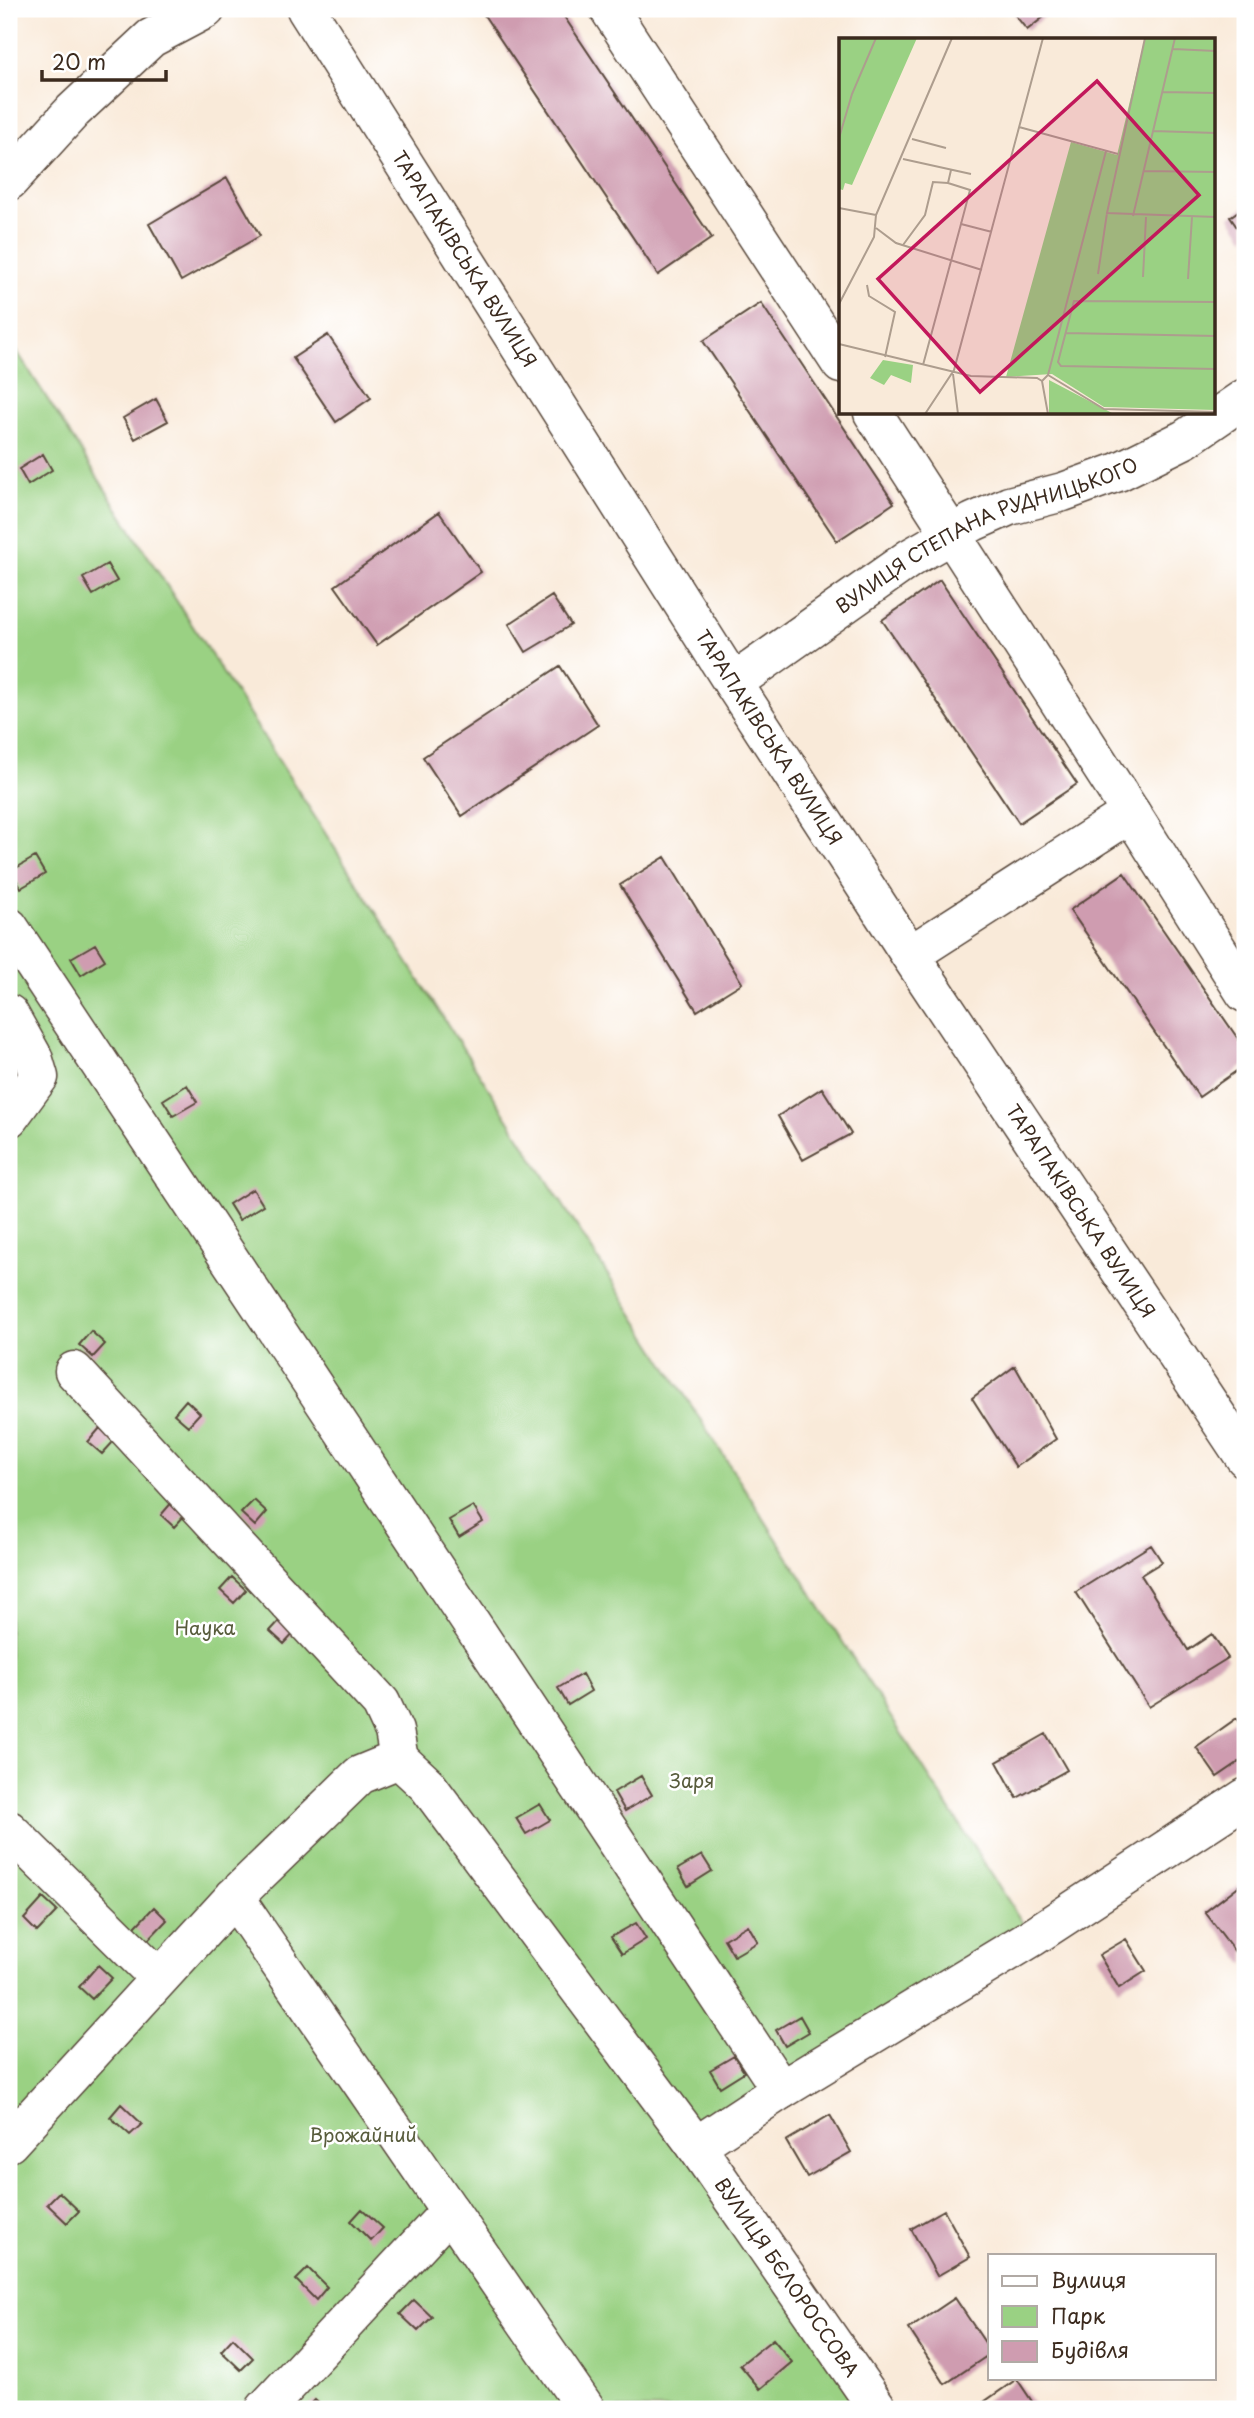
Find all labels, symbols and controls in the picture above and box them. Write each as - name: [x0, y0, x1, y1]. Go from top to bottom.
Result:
- scale bar: [42, 38, 166, 82]
- inset map: [839, 38, 1216, 415]
- text: 20 m: [52, 45, 106, 77]
- street label: ТАРАПАКІВСЬКА ВУЛИЦЯ: [386, 145, 544, 372]
- street label: ВУЛИЦЯ СТЕПАНА РУДНИЦЬКОГО: [829, 449, 1142, 619]
- street label: ТАРАПАКІВСЬКА ВУЛИЦЯ: [690, 624, 850, 850]
- street label: ТАРАПАКІВСЬКА ВУЛИЦЯ: [1000, 1098, 1163, 1323]
- park label: Наука: [175, 1613, 235, 1641]
- park label: Заря: [670, 1766, 714, 1794]
- park label: Врожайний: [309, 2120, 417, 2148]
- street label: ВУЛИЦЯ БЄЛОРОССОВА: [709, 2172, 867, 2382]
- legend: [988, 2254, 1216, 2380]
- text: Вулиця: [1051, 2263, 1127, 2295]
- text: Парк: [1051, 2299, 1106, 2331]
- text: Будівля: [1051, 2333, 1129, 2365]

